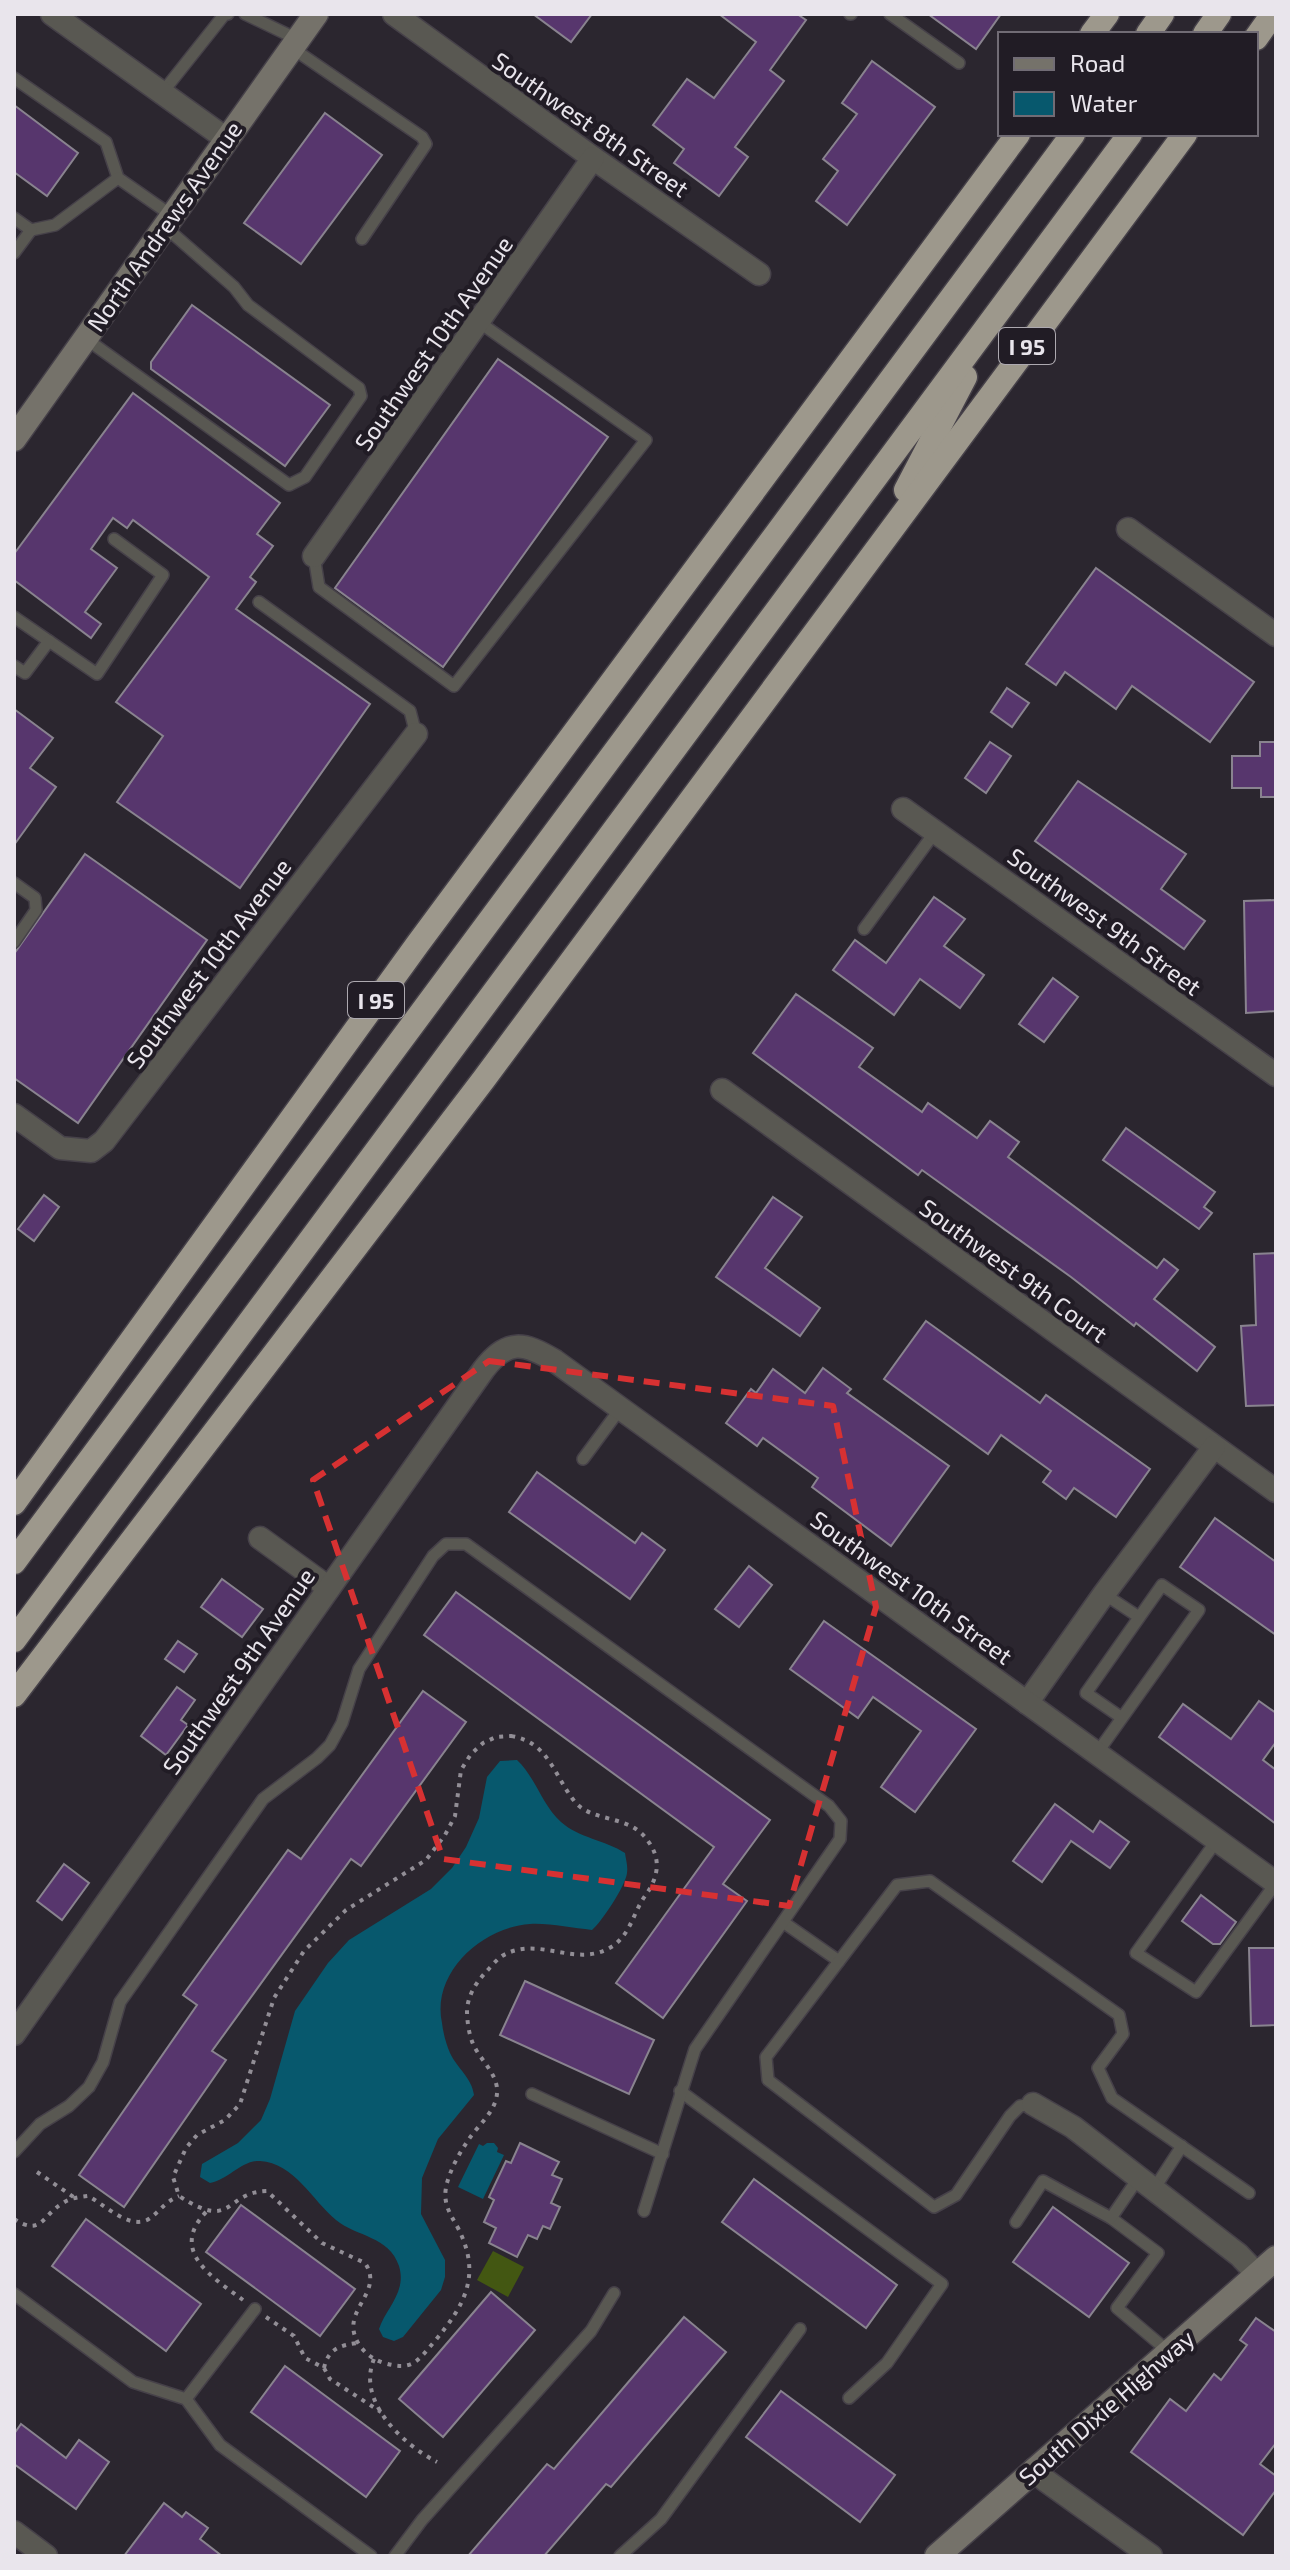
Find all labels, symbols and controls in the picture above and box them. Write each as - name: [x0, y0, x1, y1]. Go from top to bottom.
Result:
- legend: [998, 32, 1258, 136]
- street label: Southwest 8th Street: [487, 45, 695, 203]
- text: Road: [1070, 48, 1125, 77]
- text: Water: [1070, 88, 1138, 117]
- street label: North Andrews Avenue: [80, 115, 248, 337]
- street label: Southwest 10th Avenue: [348, 230, 518, 456]
- road number: I 95: [999, 328, 1055, 364]
- street label: Southwest 9th Street: [1003, 841, 1207, 1001]
- street label: Southwest 10th Avenue: [120, 852, 296, 1074]
- road number: I 95: [348, 982, 404, 1018]
- street label: Southwest 9th Court: [914, 1192, 1114, 1348]
- street label: Southwest 10th Street: [805, 1504, 1019, 1670]
- street label: Southwest 9th Avenue: [156, 1562, 320, 1780]
- street label: South Dixie Highway: [1012, 2323, 1200, 2491]

